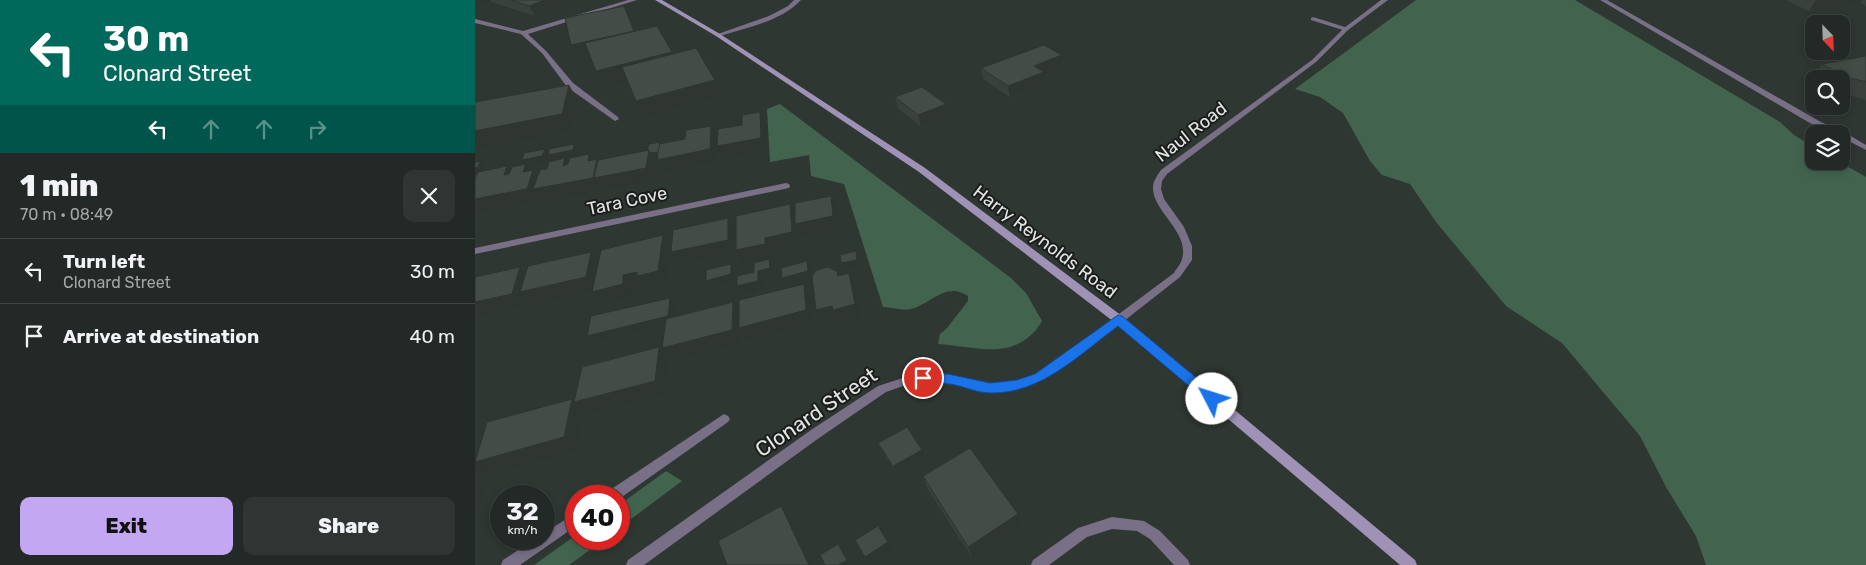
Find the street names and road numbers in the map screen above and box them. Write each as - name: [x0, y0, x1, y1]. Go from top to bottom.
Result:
- street label: Naul Road: [1151, 97, 1231, 167]
- street label: Harry Reynolds Road: [969, 181, 1121, 303]
- street label: Tara Cove: [585, 182, 669, 220]
- street label: Clonard Street: [750, 362, 882, 462]

